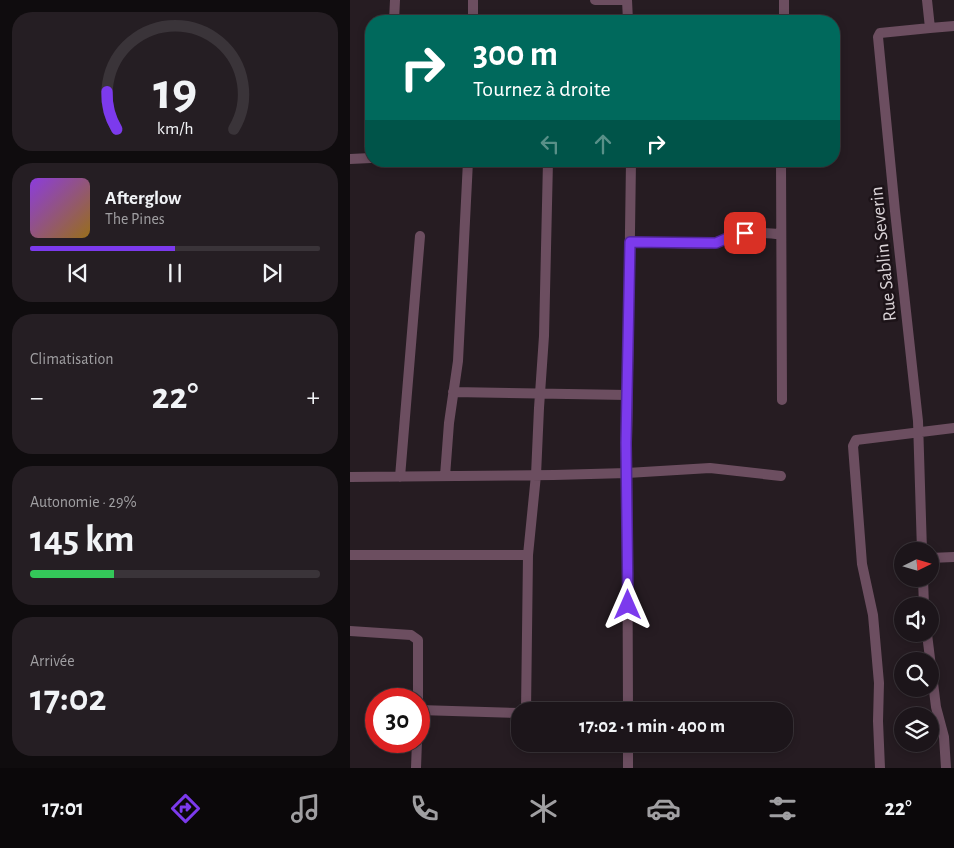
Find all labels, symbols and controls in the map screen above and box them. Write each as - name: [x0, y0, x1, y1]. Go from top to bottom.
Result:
- icon: right: [390, 35, 455, 100]
- text: 300 m: [473, 37, 558, 72]
- text: 19: [153, 66, 197, 118]
- text: Tournez à droite: [473, 78, 611, 100]
- text: km/h: [157, 120, 193, 138]
- icon: left: [536, 130, 564, 158]
- icon: ahead: [589, 130, 617, 158]
- icon: right: [642, 130, 670, 158]
- street label: Rue Sablin Severin: [867, 185, 900, 322]
- text: Afterglow: [105, 189, 181, 208]
- text: The Pines: [105, 211, 165, 227]
- pin: [724, 212, 766, 254]
- icon: arrive: [731, 219, 759, 247]
- icon: previous: [64, 259, 92, 287]
- icon: pause: [161, 259, 189, 287]
- icon: next: [258, 259, 286, 287]
- text: Climatisation: [30, 351, 114, 367]
- text: 22°: [152, 378, 198, 416]
- text: −: [30, 384, 43, 412]
- text: +: [307, 384, 320, 412]
- text: Autonomie · 29%: [30, 494, 137, 510]
- text: 145 km: [30, 521, 134, 559]
- north arrow: [894, 542, 939, 588]
- map controls: [894, 542, 939, 752]
- position arrow: [601, 578, 653, 630]
- button: sound: [894, 597, 939, 642]
- button: search: [894, 652, 939, 697]
- text: Arrivée: [30, 653, 75, 669]
- text: 17:02: [30, 680, 107, 718]
- speed limit sign: 30: [365, 688, 430, 753]
- button: layers: [894, 707, 939, 752]
- text: 17:02 · 1 min · 400 m: [579, 717, 725, 736]
- icon: directions: [168, 791, 203, 826]
- icon: music: [288, 791, 323, 826]
- icon: phone: [407, 791, 442, 826]
- icon: climate: [526, 791, 561, 826]
- icon: car: [646, 791, 681, 826]
- icon: filters: [765, 791, 800, 826]
- text: 17:01: [42, 797, 84, 819]
- text: 22°: [885, 797, 912, 819]

